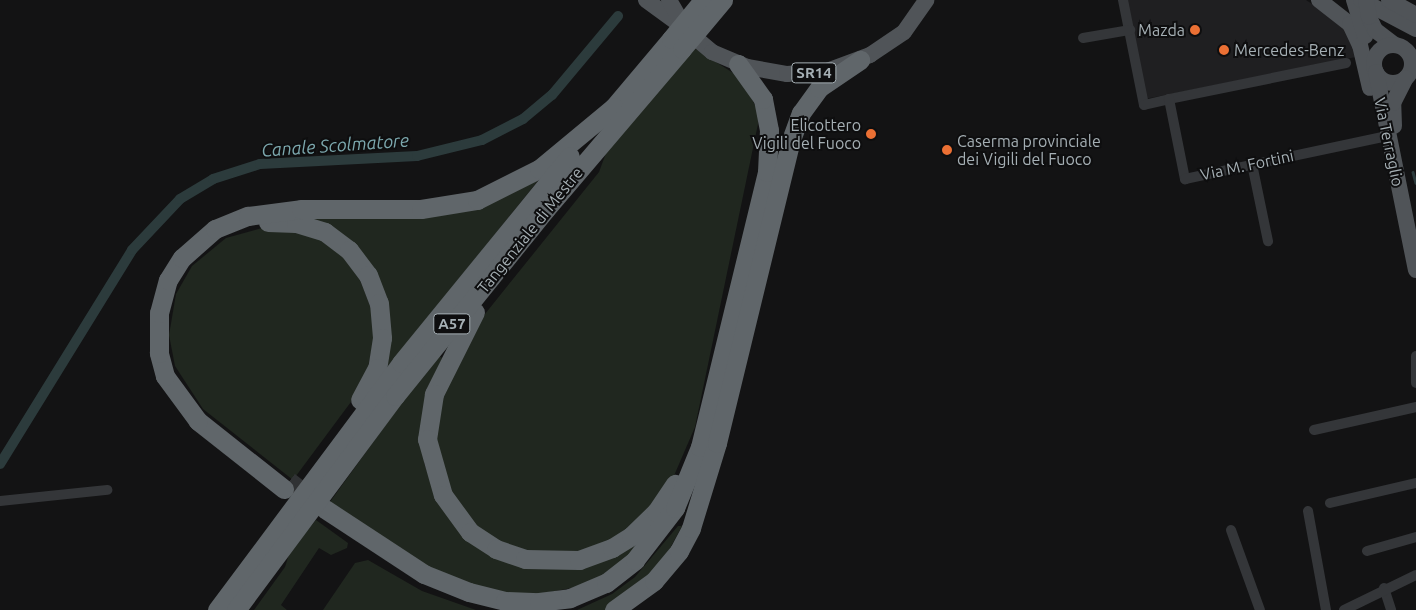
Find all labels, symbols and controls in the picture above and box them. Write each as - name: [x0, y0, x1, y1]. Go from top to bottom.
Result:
- place label: Mazda: [1138, 20, 1185, 40]
- marker: Mazda: [1189, 24, 1201, 36]
- place label: Mercedes-Benz: [1234, 40, 1344, 60]
- marker: Mercedes-Benz: [1218, 44, 1230, 56]
- road number: SR14: [790, 60, 838, 86]
- street label: Via Terraglio: [1370, 96, 1408, 188]
- place label: Elicottero Vigili del Fuoco: [752, 115, 861, 153]
- marker: Elicottero Vigili del Fuoco: [865, 128, 877, 140]
- water label: Canale Scolmatore: [260, 129, 410, 161]
- place label: Caserma provinciale dei Vigili del Fuoco: [957, 131, 1101, 169]
- marker: Caserma provinciale dei Vigili del Fuoco: [941, 144, 953, 156]
- street label: Via M. Fortini: [1199, 146, 1295, 184]
- street label: Tangenziale di Mestre: [473, 163, 587, 297]
- road number: A57: [433, 312, 471, 336]

